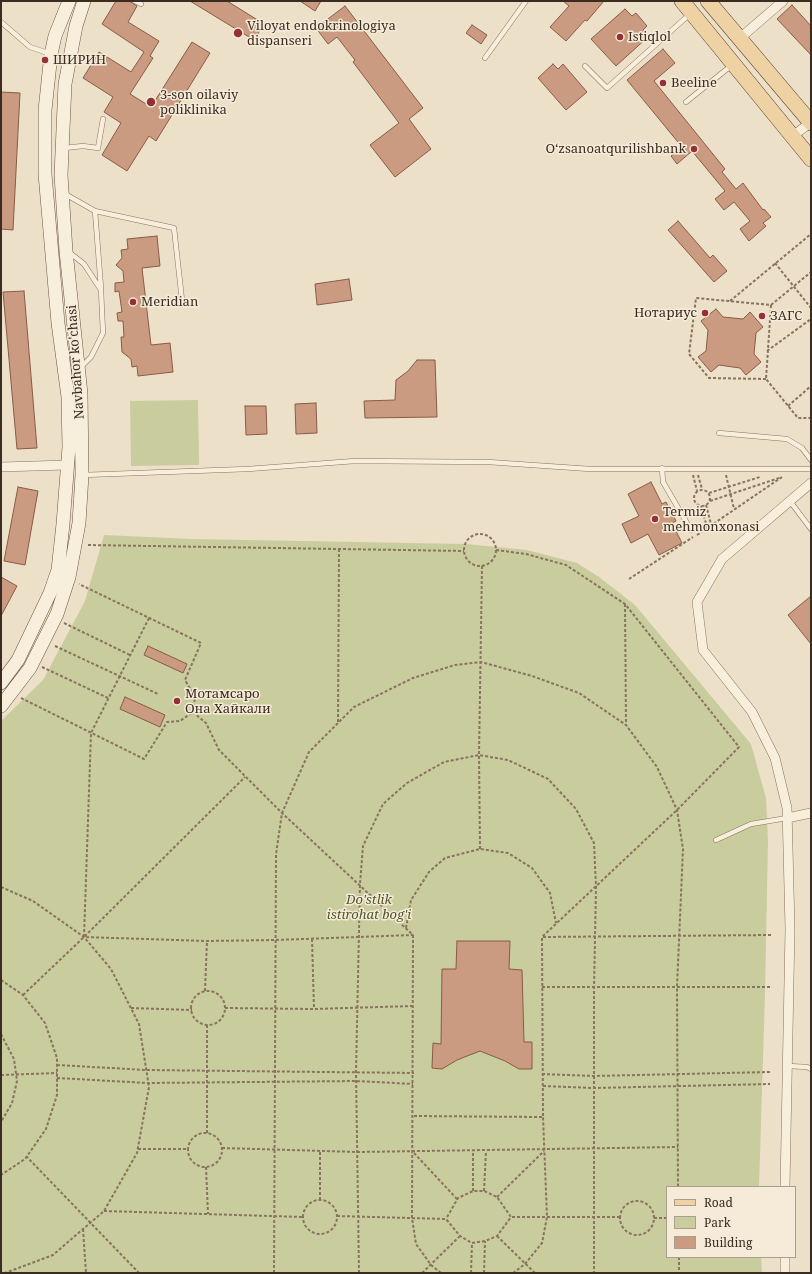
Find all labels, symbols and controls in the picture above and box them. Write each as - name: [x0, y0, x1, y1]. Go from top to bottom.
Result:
- place label: Viloyat endokrinologiya dispanseri: [247, 18, 396, 49]
- marker: Viloyat endokrinologiya dispanseri: [232, 27, 244, 39]
- place label: Istiqlol: [628, 29, 671, 45]
- marker: Istiqlol: [615, 32, 625, 42]
- place label: ШИРИН: [53, 52, 106, 68]
- marker: ШИРИН: [40, 55, 50, 65]
- place label: Beeline: [671, 75, 717, 91]
- marker: Beeline: [658, 78, 668, 88]
- place label: 3-son oilaviy poliklinika: [160, 87, 238, 118]
- marker: 3-son oilaviy poliklinika: [145, 96, 157, 108]
- place label: Oʻzsanoatqurilishbank: [545, 141, 686, 157]
- marker: Oʻzsanoatqurilishbank: [689, 144, 699, 154]
- place label: Meridian: [141, 294, 198, 310]
- marker: Meridian: [128, 297, 138, 307]
- street label: Navbahor ko'chasi: [64, 304, 88, 420]
- place label: Нотариус: [634, 305, 697, 321]
- marker: Нотариус: [700, 308, 710, 318]
- place label: ЗАГС: [770, 308, 802, 324]
- marker: ЗАГС: [757, 311, 767, 321]
- place label: Termiz mehmonxonasi: [663, 504, 759, 535]
- marker: Termiz mehmonxonasi: [650, 514, 660, 524]
- place label: Мотамсаро Она Хайкали: [185, 686, 271, 717]
- marker: Мотамсаро Она Хайкали: [172, 696, 182, 706]
- park label: Do'stlik istirohat bog'i: [327, 892, 411, 923]
- legend: [666, 1186, 796, 1258]
- text: Road: [704, 1194, 733, 1211]
- text: Park: [704, 1214, 731, 1231]
- text: Building: [704, 1234, 752, 1251]

